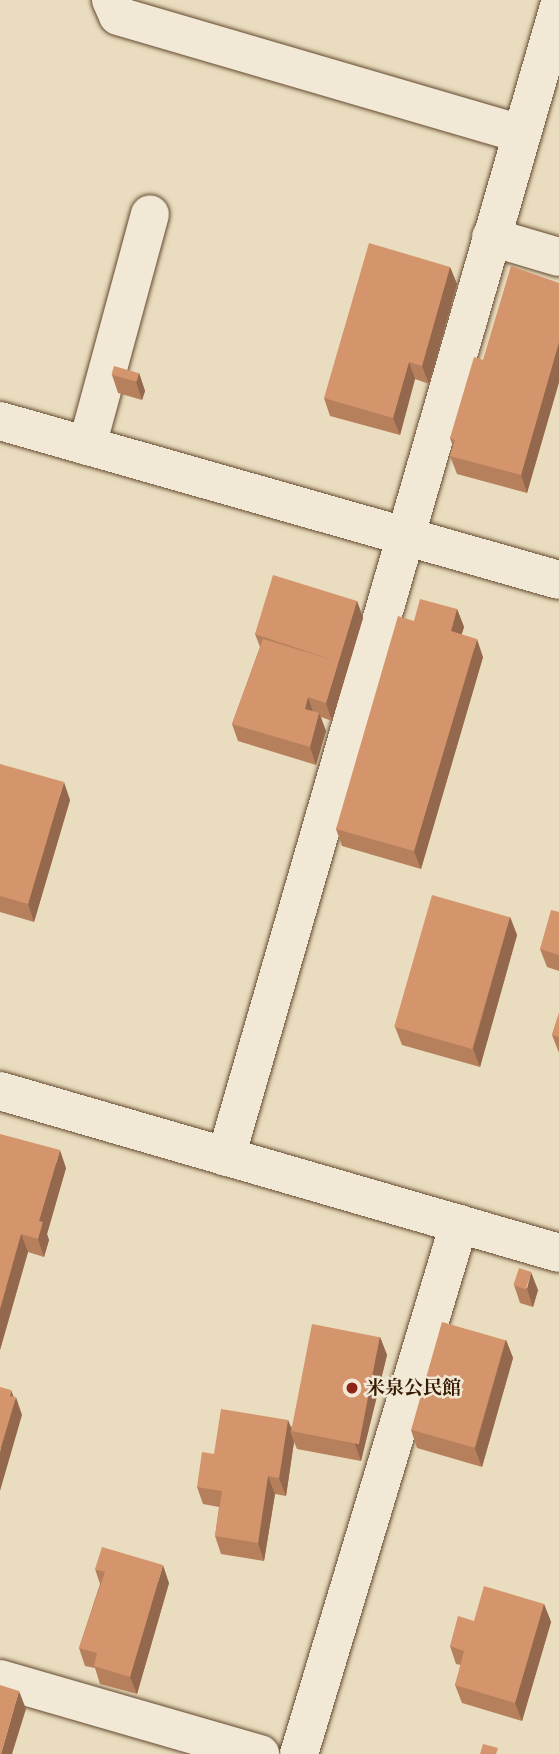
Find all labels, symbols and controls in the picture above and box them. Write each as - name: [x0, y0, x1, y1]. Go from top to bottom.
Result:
- place label: 米泉公民館: [366, 1377, 461, 1399]
- marker: 米泉公民館: [344, 1380, 360, 1396]

